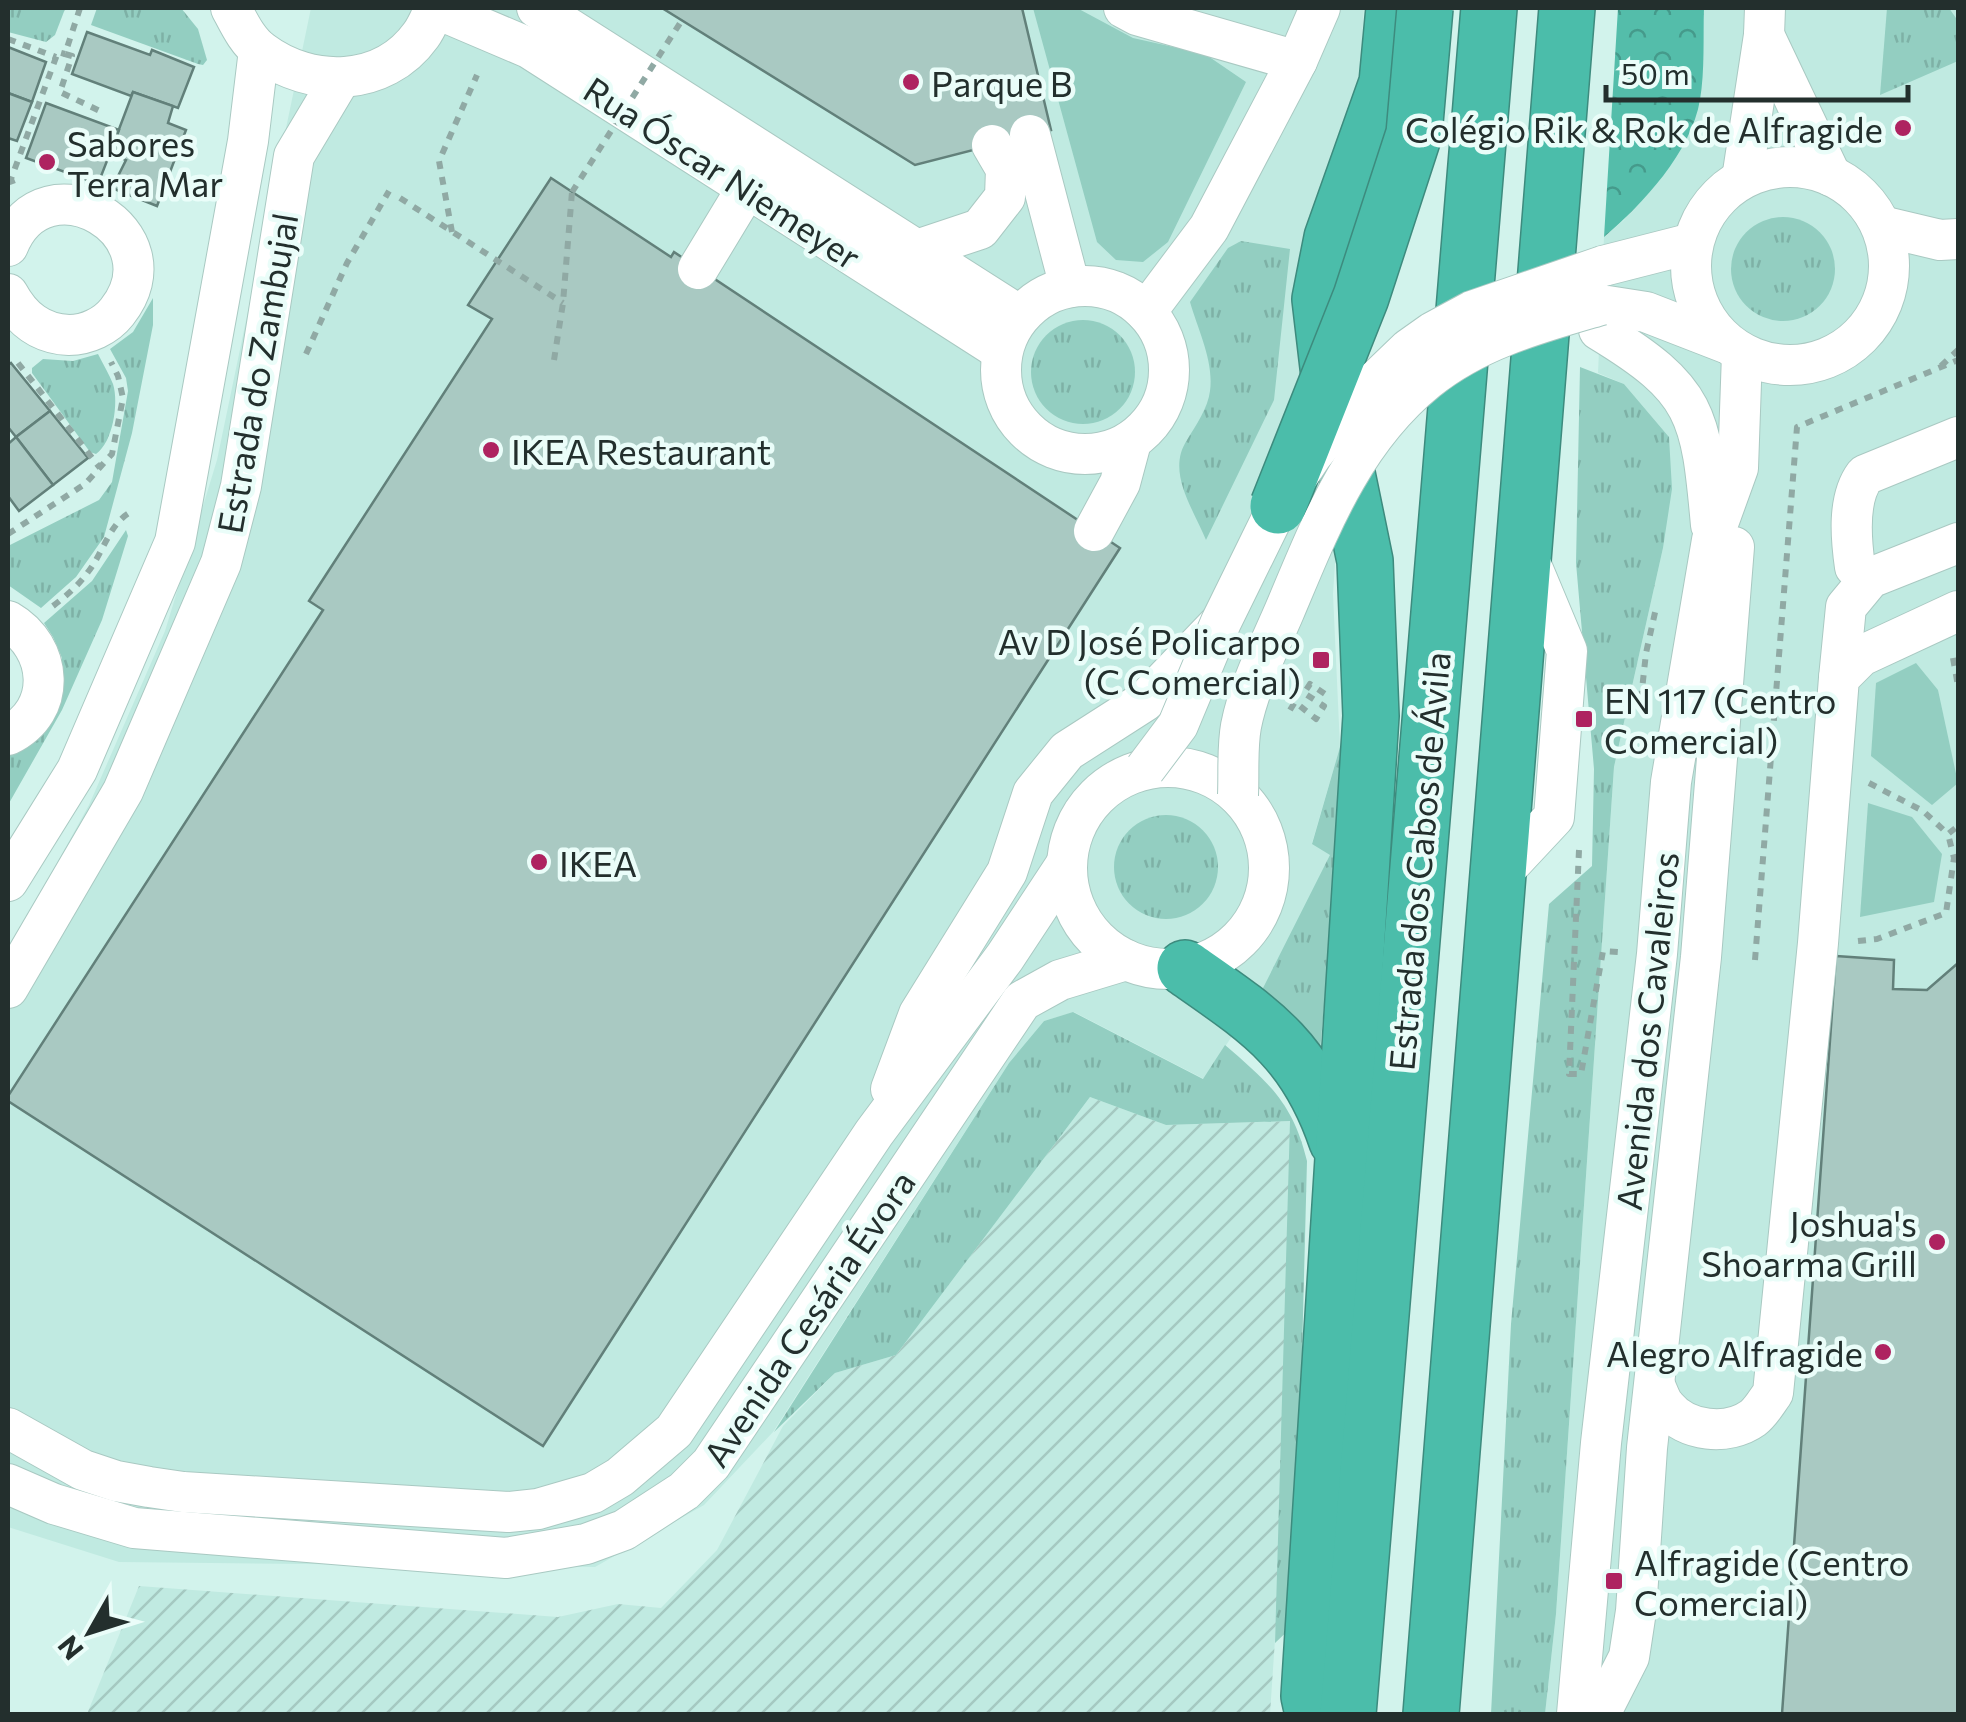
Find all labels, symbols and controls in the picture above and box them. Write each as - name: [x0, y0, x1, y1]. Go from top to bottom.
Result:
- scale bar: [1606, 40, 1908, 102]
- text: 50 m: [1621, 54, 1690, 91]
- place label: Parque B: [931, 61, 1072, 104]
- street label: Rua Óscar Niemeyer: [577, 67, 869, 277]
- marker: Parque B: [900, 71, 922, 93]
- place label: Colégio Rik & Rok de Alfragide: [1405, 107, 1883, 150]
- marker: Colégio Rik & Rok de Alfragide: [1892, 117, 1914, 139]
- place label: Sabores Terra Mar: [67, 121, 223, 204]
- marker: Sabores Terra Mar: [36, 151, 58, 173]
- street label: Estrada do Zambujal: [207, 209, 305, 537]
- place label: IKEA Restaurant: [511, 429, 771, 472]
- marker: IKEA Restaurant: [480, 439, 502, 461]
- place label: Av D José Policarpo (C Comercial): [998, 619, 1301, 702]
- marker: Av D José Policarpo (C Comercial): [1310, 649, 1332, 671]
- street label: Estrada dos Cabos de Ávila: [1378, 650, 1458, 1072]
- place label: EN 117 (Centro Comercial): [1604, 678, 1836, 761]
- marker: EN 117 (Centro Comercial): [1573, 708, 1595, 730]
- place label: IKEA: [559, 841, 637, 884]
- street label: Avenida dos Cavaleiros: [1606, 850, 1686, 1212]
- marker: IKEA: [528, 851, 550, 873]
- street label: Avenida Cesária Évora: [693, 1162, 923, 1474]
- place label: Joshua's Shoarma Grill: [1701, 1201, 1917, 1284]
- marker: Joshua's Shoarma Grill: [1926, 1231, 1948, 1253]
- place label: Alegro Alfragide: [1606, 1331, 1863, 1374]
- marker: Alegro Alfragide: [1872, 1341, 1894, 1363]
- place label: Alfragide (Centro Comercial): [1634, 1540, 1910, 1623]
- marker: Alfragide (Centro Comercial): [1603, 1570, 1625, 1592]
- north arrow: [40, 1582, 140, 1682]
- text: N: [50, 1630, 90, 1667]

